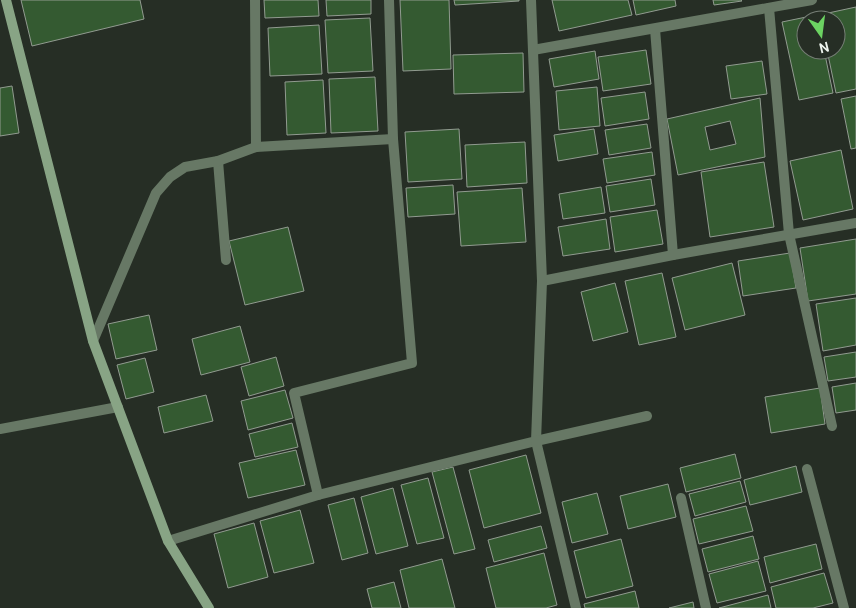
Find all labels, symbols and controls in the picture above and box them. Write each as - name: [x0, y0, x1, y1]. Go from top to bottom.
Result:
- north arrow: [796, 10, 846, 60]
- text: N: [817, 38, 831, 58]

